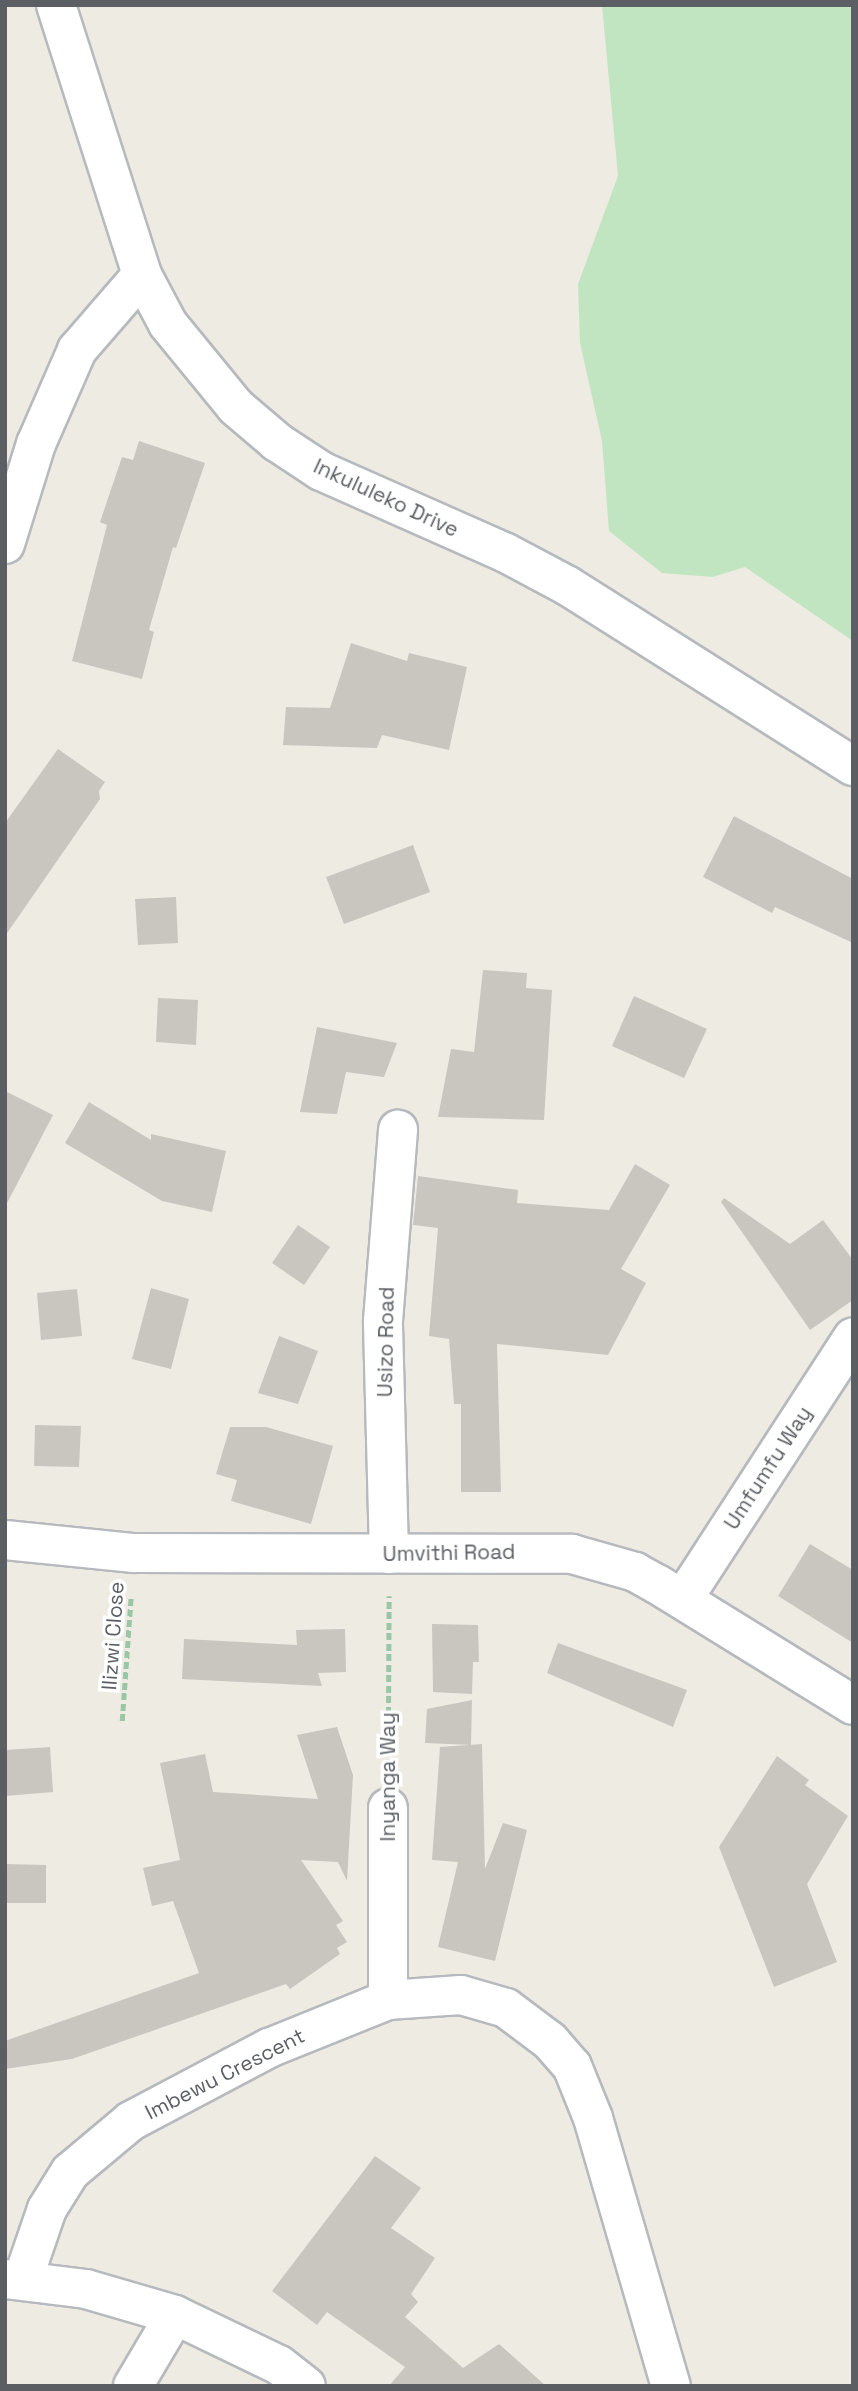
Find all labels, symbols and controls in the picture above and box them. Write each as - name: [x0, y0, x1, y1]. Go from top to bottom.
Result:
- street label: Inkululeko Drive: [309, 453, 463, 543]
- street label: Usizo Road: [372, 1286, 400, 1398]
- street label: Umfumfu Way: [719, 1402, 817, 1534]
- street label: Umvithi Road: [382, 1539, 516, 1567]
- street label: Ilizwi Close: [97, 1581, 129, 1691]
- street label: Inyanga Way: [375, 1712, 401, 1842]
- street label: Imbewu Crescent: [141, 2023, 309, 2125]

